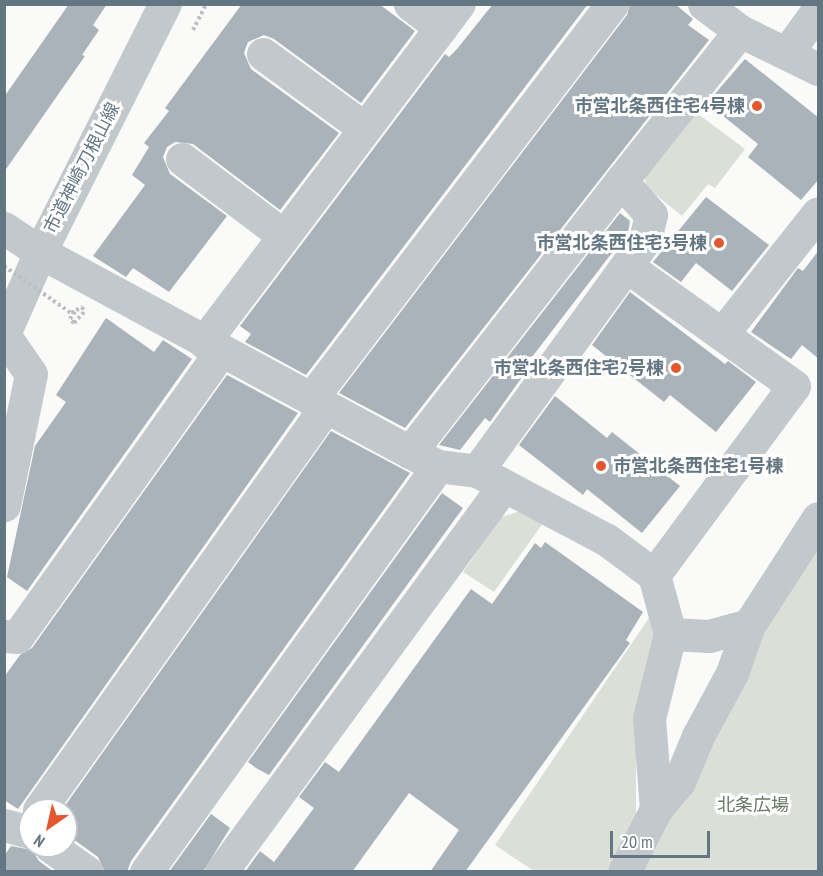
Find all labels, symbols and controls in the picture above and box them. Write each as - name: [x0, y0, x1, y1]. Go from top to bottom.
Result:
- place label: 市営北条西住宅4号棟: [574, 95, 745, 117]
- street label: 市道神崎刀根山線: [40, 99, 124, 237]
- marker: 市営北条西住宅4号棟: [750, 99, 764, 113]
- place label: 市営北条西住宅3号棟: [536, 232, 707, 254]
- marker: 市営北条西住宅3号棟: [712, 236, 726, 250]
- place label: 市営北条西住宅2号棟: [493, 357, 664, 379]
- marker: 市営北条西住宅2号棟: [669, 361, 683, 375]
- place label: 市営北条西住宅1号棟: [613, 455, 784, 477]
- marker: 市営北条西住宅1号棟: [594, 459, 608, 473]
- park label: 北条広場: [717, 794, 789, 816]
- north arrow: [18, 798, 78, 858]
- scale bar: [613, 819, 714, 857]
- text: 20 m: [621, 830, 653, 853]
- text: N: [30, 831, 48, 852]

